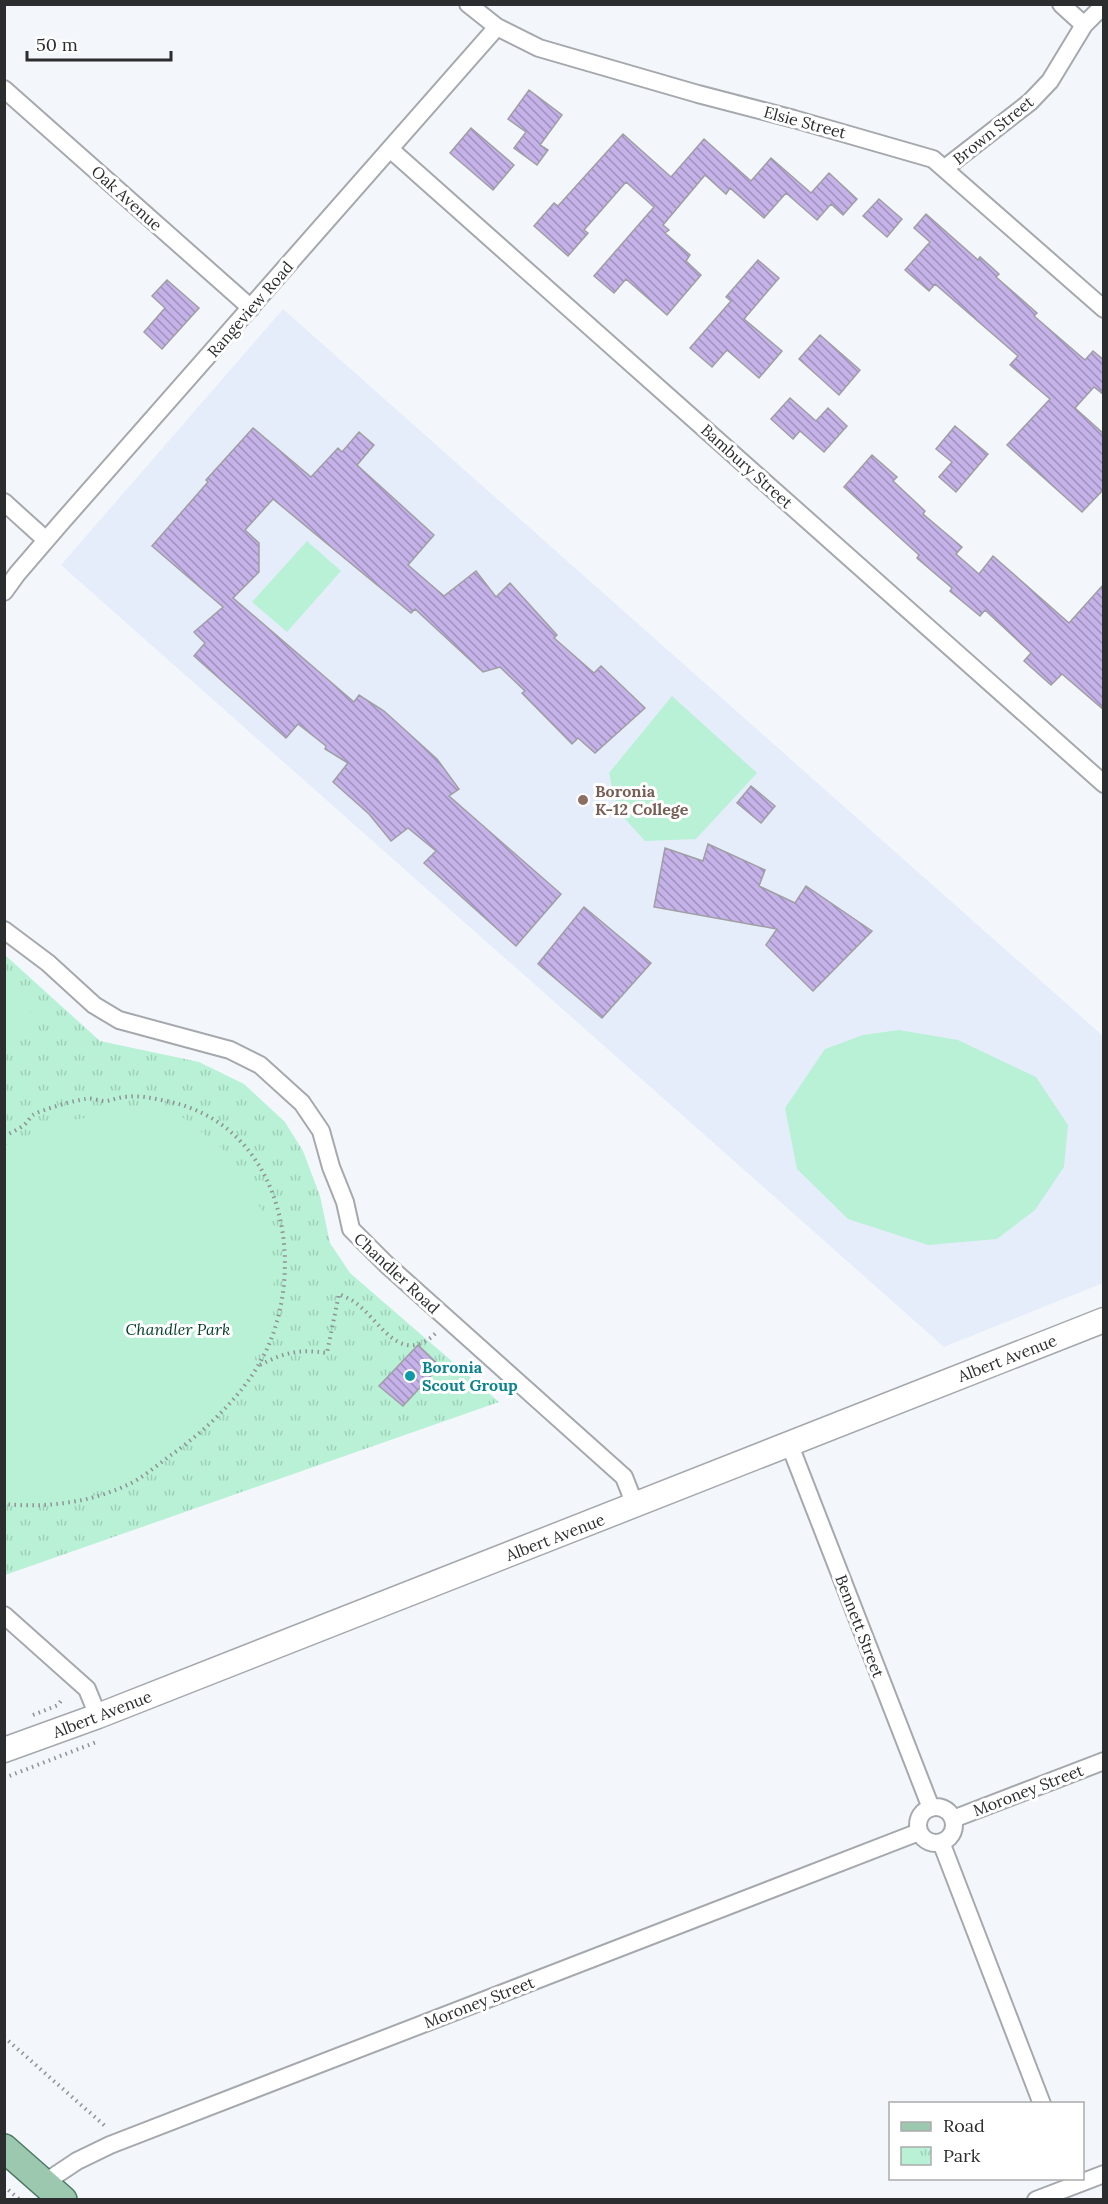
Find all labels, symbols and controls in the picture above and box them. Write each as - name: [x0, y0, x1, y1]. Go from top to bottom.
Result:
- scale bar: [27, 24, 171, 62]
- text: 50 m: [36, 33, 78, 56]
- street label: Brown Street: [949, 91, 1038, 169]
- street label: Elsie Street: [762, 101, 849, 143]
- street label: Oak Avenue: [88, 161, 167, 235]
- street label: Rangeview Road: [203, 257, 297, 361]
- street label: Bambury Street: [697, 420, 798, 513]
- place label: Boronia K-12 College: [595, 781, 689, 819]
- marker: Boronia K-12 College: [576, 793, 590, 807]
- street label: Chandler Road: [350, 1228, 444, 1318]
- park label: Chandler Park: [126, 1319, 230, 1339]
- street label: Albert Avenue: [954, 1330, 1059, 1386]
- place label: Boronia Scout Group: [422, 1357, 518, 1395]
- marker: Boronia Scout Group: [403, 1369, 417, 1383]
- street label: Albert Avenue: [502, 1509, 607, 1565]
- street label: Bennett Street: [831, 1572, 889, 1681]
- street label: Albert Avenue: [49, 1686, 154, 1742]
- street label: Moroney Street: [970, 1760, 1087, 1820]
- street label: Moroney Street: [421, 1972, 538, 2032]
- legend: [889, 2102, 1084, 2180]
- text: Road: [943, 2114, 985, 2137]
- text: Park: [943, 2144, 981, 2167]

